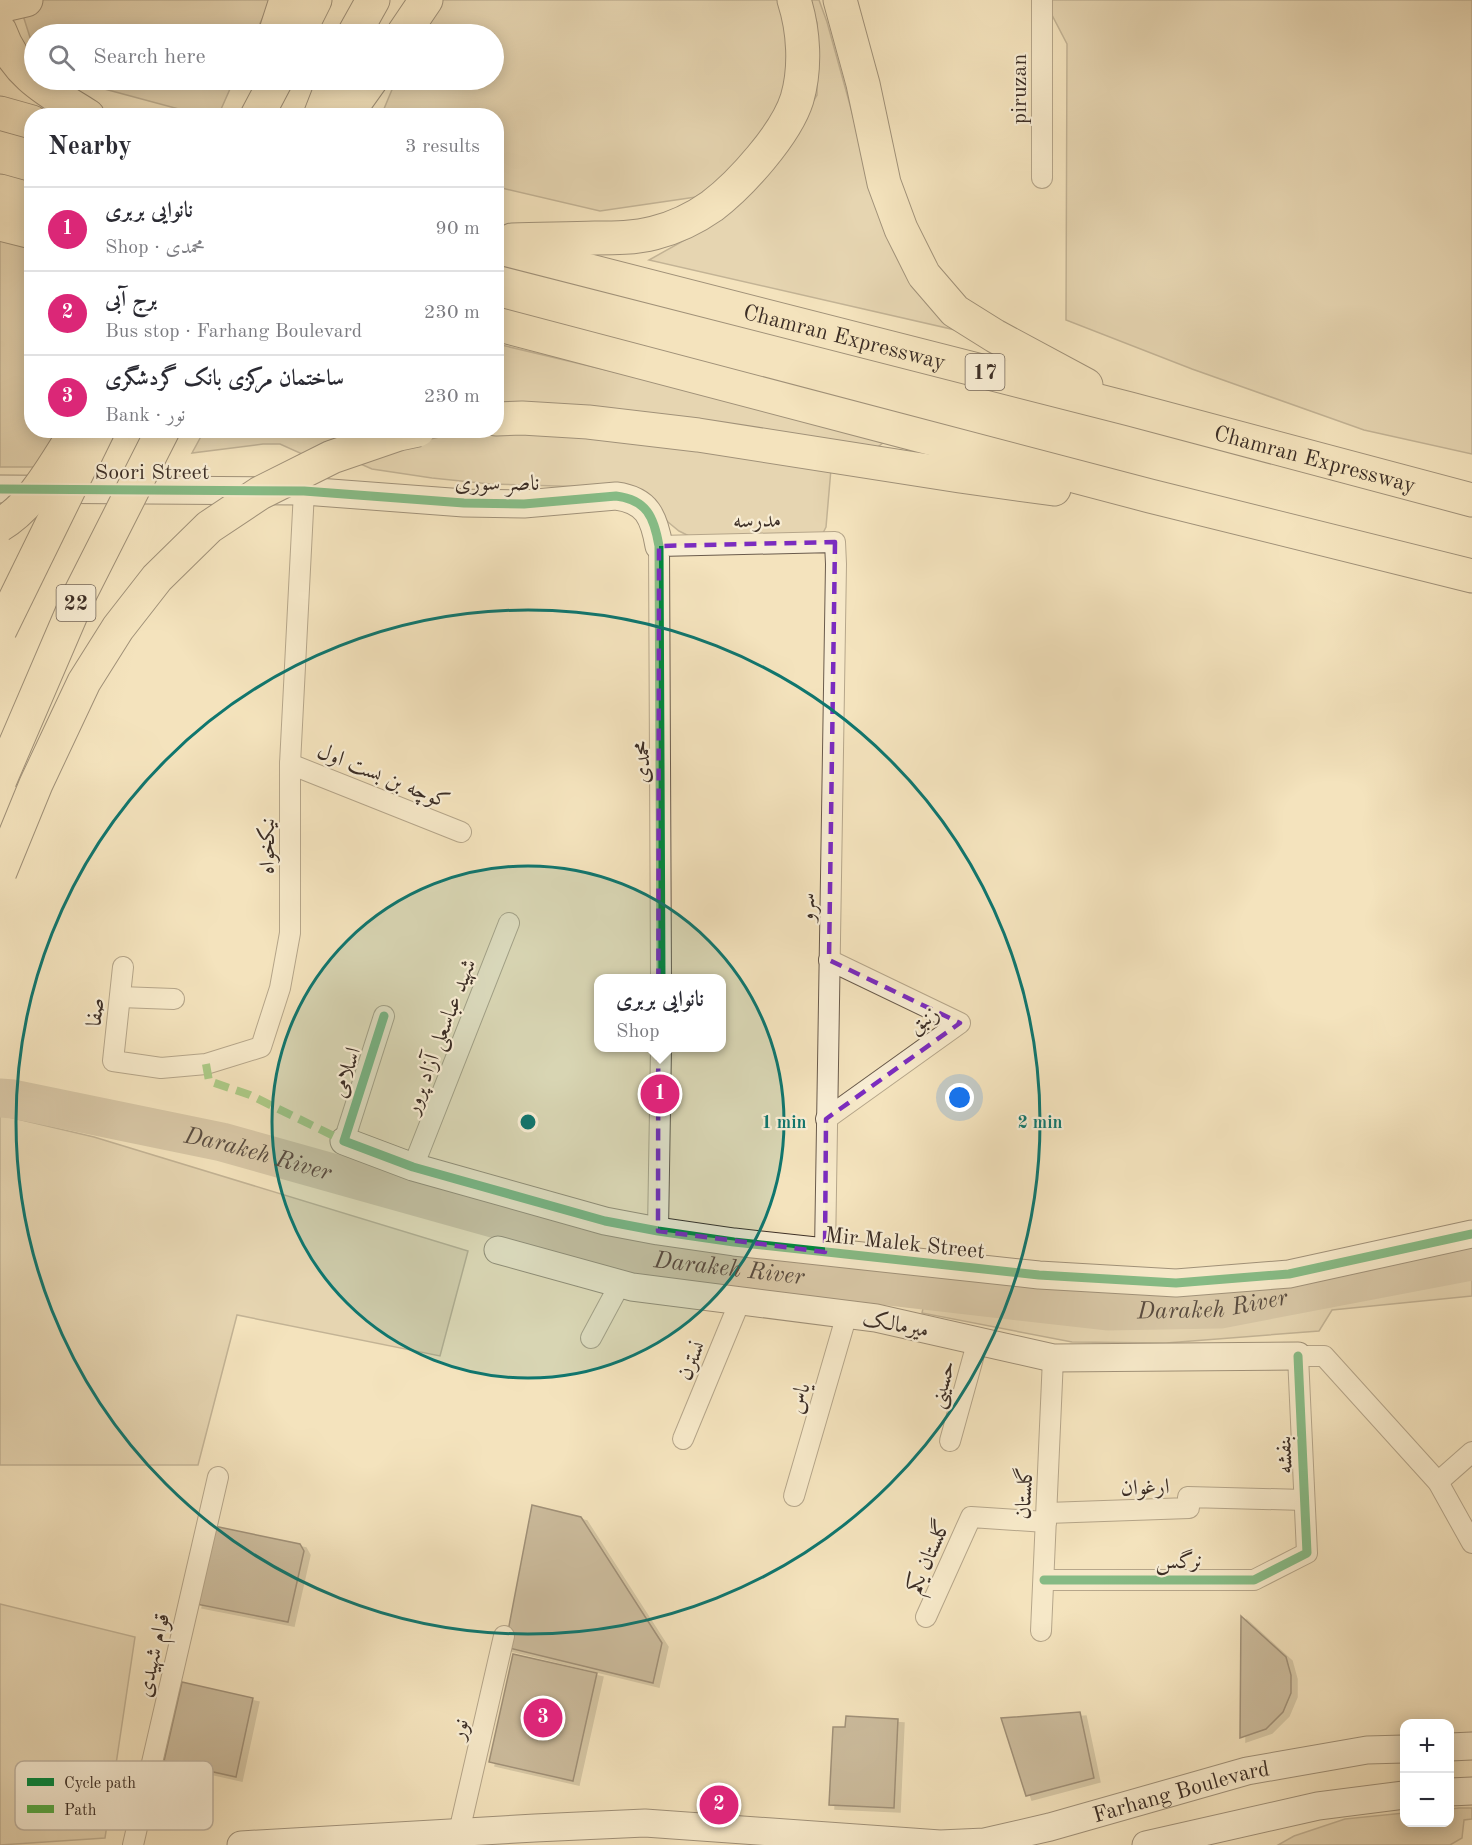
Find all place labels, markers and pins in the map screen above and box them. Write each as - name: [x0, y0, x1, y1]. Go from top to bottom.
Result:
- pin: 1: [640, 1072, 680, 1116]
- centre of rings: [518, 1112, 538, 1132]
- pin: 3: [524, 1696, 562, 1740]
- pin: 2: [700, 1782, 738, 1828]

